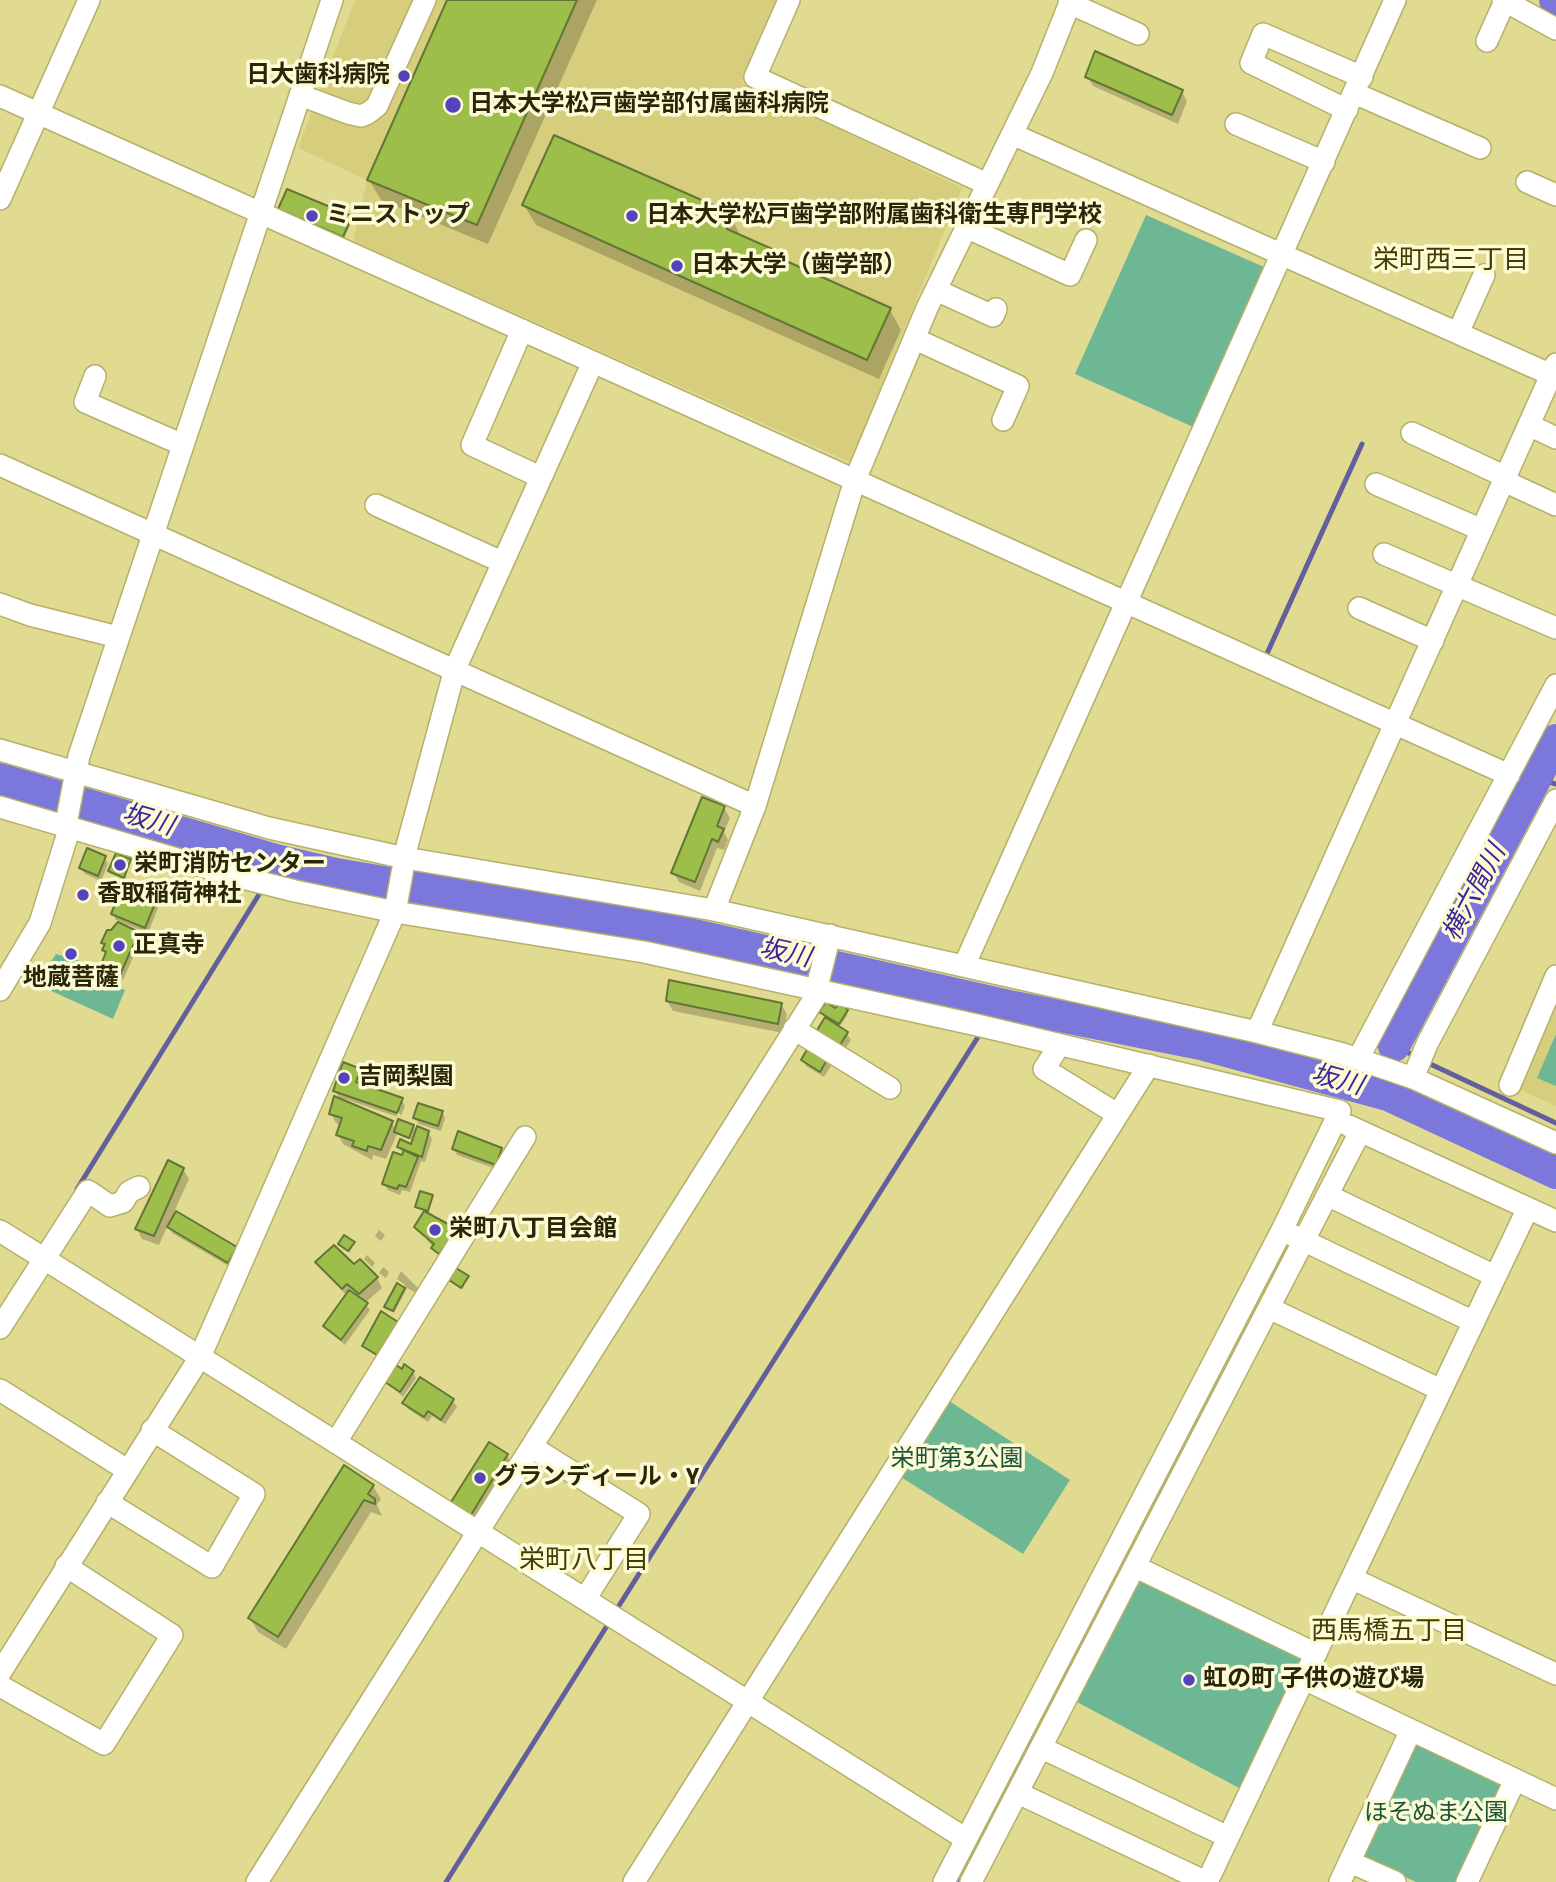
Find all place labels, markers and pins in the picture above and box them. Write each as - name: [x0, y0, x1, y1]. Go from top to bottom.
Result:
- place label: 日大歯科病院: [246, 62, 390, 90]
- marker: 日大歯科病院: [396, 68, 412, 84]
- place label: 日本大学松戸歯学部付属歯科病院: [469, 91, 829, 119]
- marker: 日本大学松戸歯学部付属歯科病院: [443, 95, 463, 115]
- place label: ミニストップ: [326, 202, 470, 230]
- place label: 日本大学松戸歯学部附属歯科衛生専門学校: [646, 202, 1102, 230]
- marker: ミニストップ: [304, 208, 320, 224]
- marker: 日本大学松戸歯学部附属歯科衛生専門学校: [624, 208, 640, 224]
- place label: 日本大学（歯学部）: [691, 252, 907, 280]
- marker: 日本大学（歯学部）: [669, 258, 685, 274]
- place label: 栄町消防センター: [134, 851, 326, 879]
- marker: 栄町消防センター: [112, 857, 128, 873]
- place label: 香取稲荷神社: [97, 881, 241, 909]
- marker: 香取稲荷神社: [75, 887, 91, 903]
- place label: 正真寺: [133, 932, 205, 960]
- marker: 正真寺: [111, 938, 127, 954]
- marker: 地蔵菩薩: [63, 946, 79, 962]
- place label: 地蔵菩薩: [23, 965, 119, 993]
- place label: 吉岡梨園: [358, 1064, 454, 1092]
- marker: 吉岡梨園: [336, 1070, 352, 1086]
- place label: 栄町八丁目会館: [449, 1216, 617, 1244]
- marker: 栄町八丁目会館: [427, 1222, 443, 1238]
- place label: グランディール・Y: [494, 1464, 699, 1492]
- marker: グランディール・Y: [472, 1470, 488, 1486]
- place label: 虹の町 子供の遊び場: [1203, 1666, 1424, 1694]
- marker: 虹の町 子供の遊び場: [1181, 1672, 1197, 1688]

